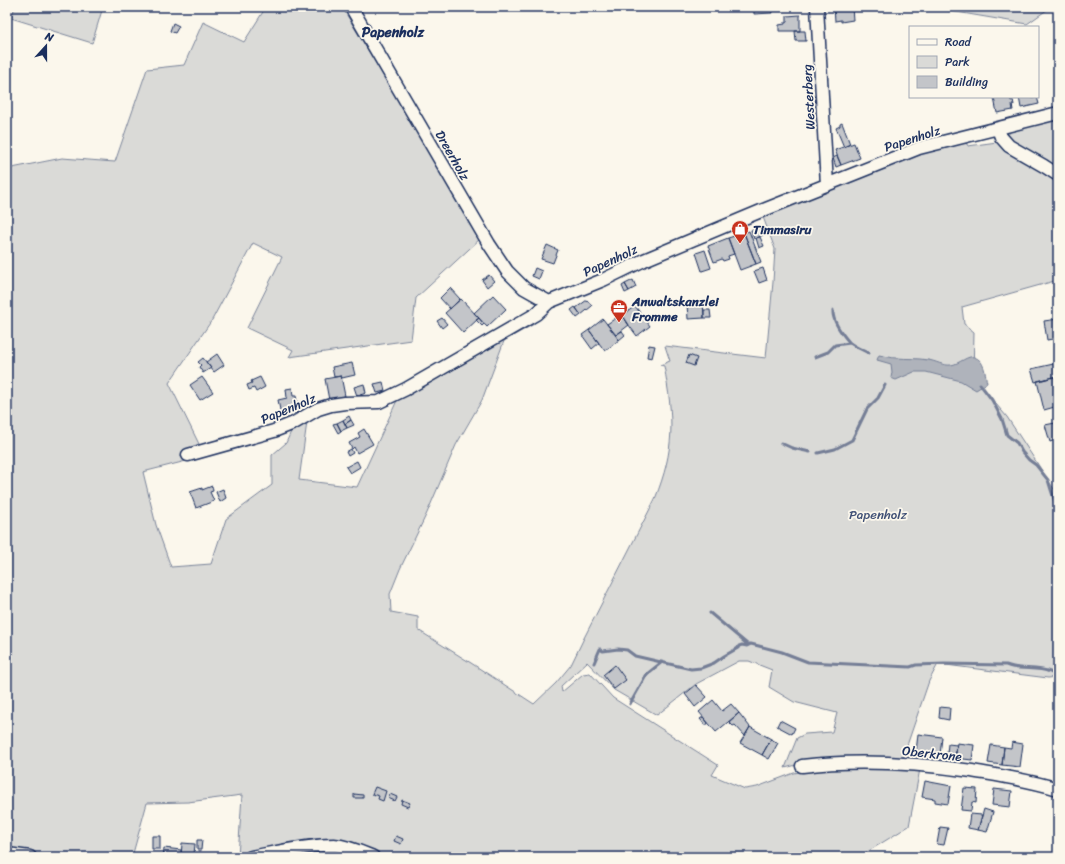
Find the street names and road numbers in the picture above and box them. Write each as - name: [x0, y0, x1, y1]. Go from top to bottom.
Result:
- street label: Westerberg: [795, 63, 822, 130]
- street label: Papenholz: [881, 118, 944, 158]
- street label: Dreerholz: [429, 126, 477, 185]
- street label: Papenholz: [579, 237, 642, 283]
- street label: Papenholz: [257, 386, 320, 430]
- street label: Oberkrone: [901, 739, 963, 768]

